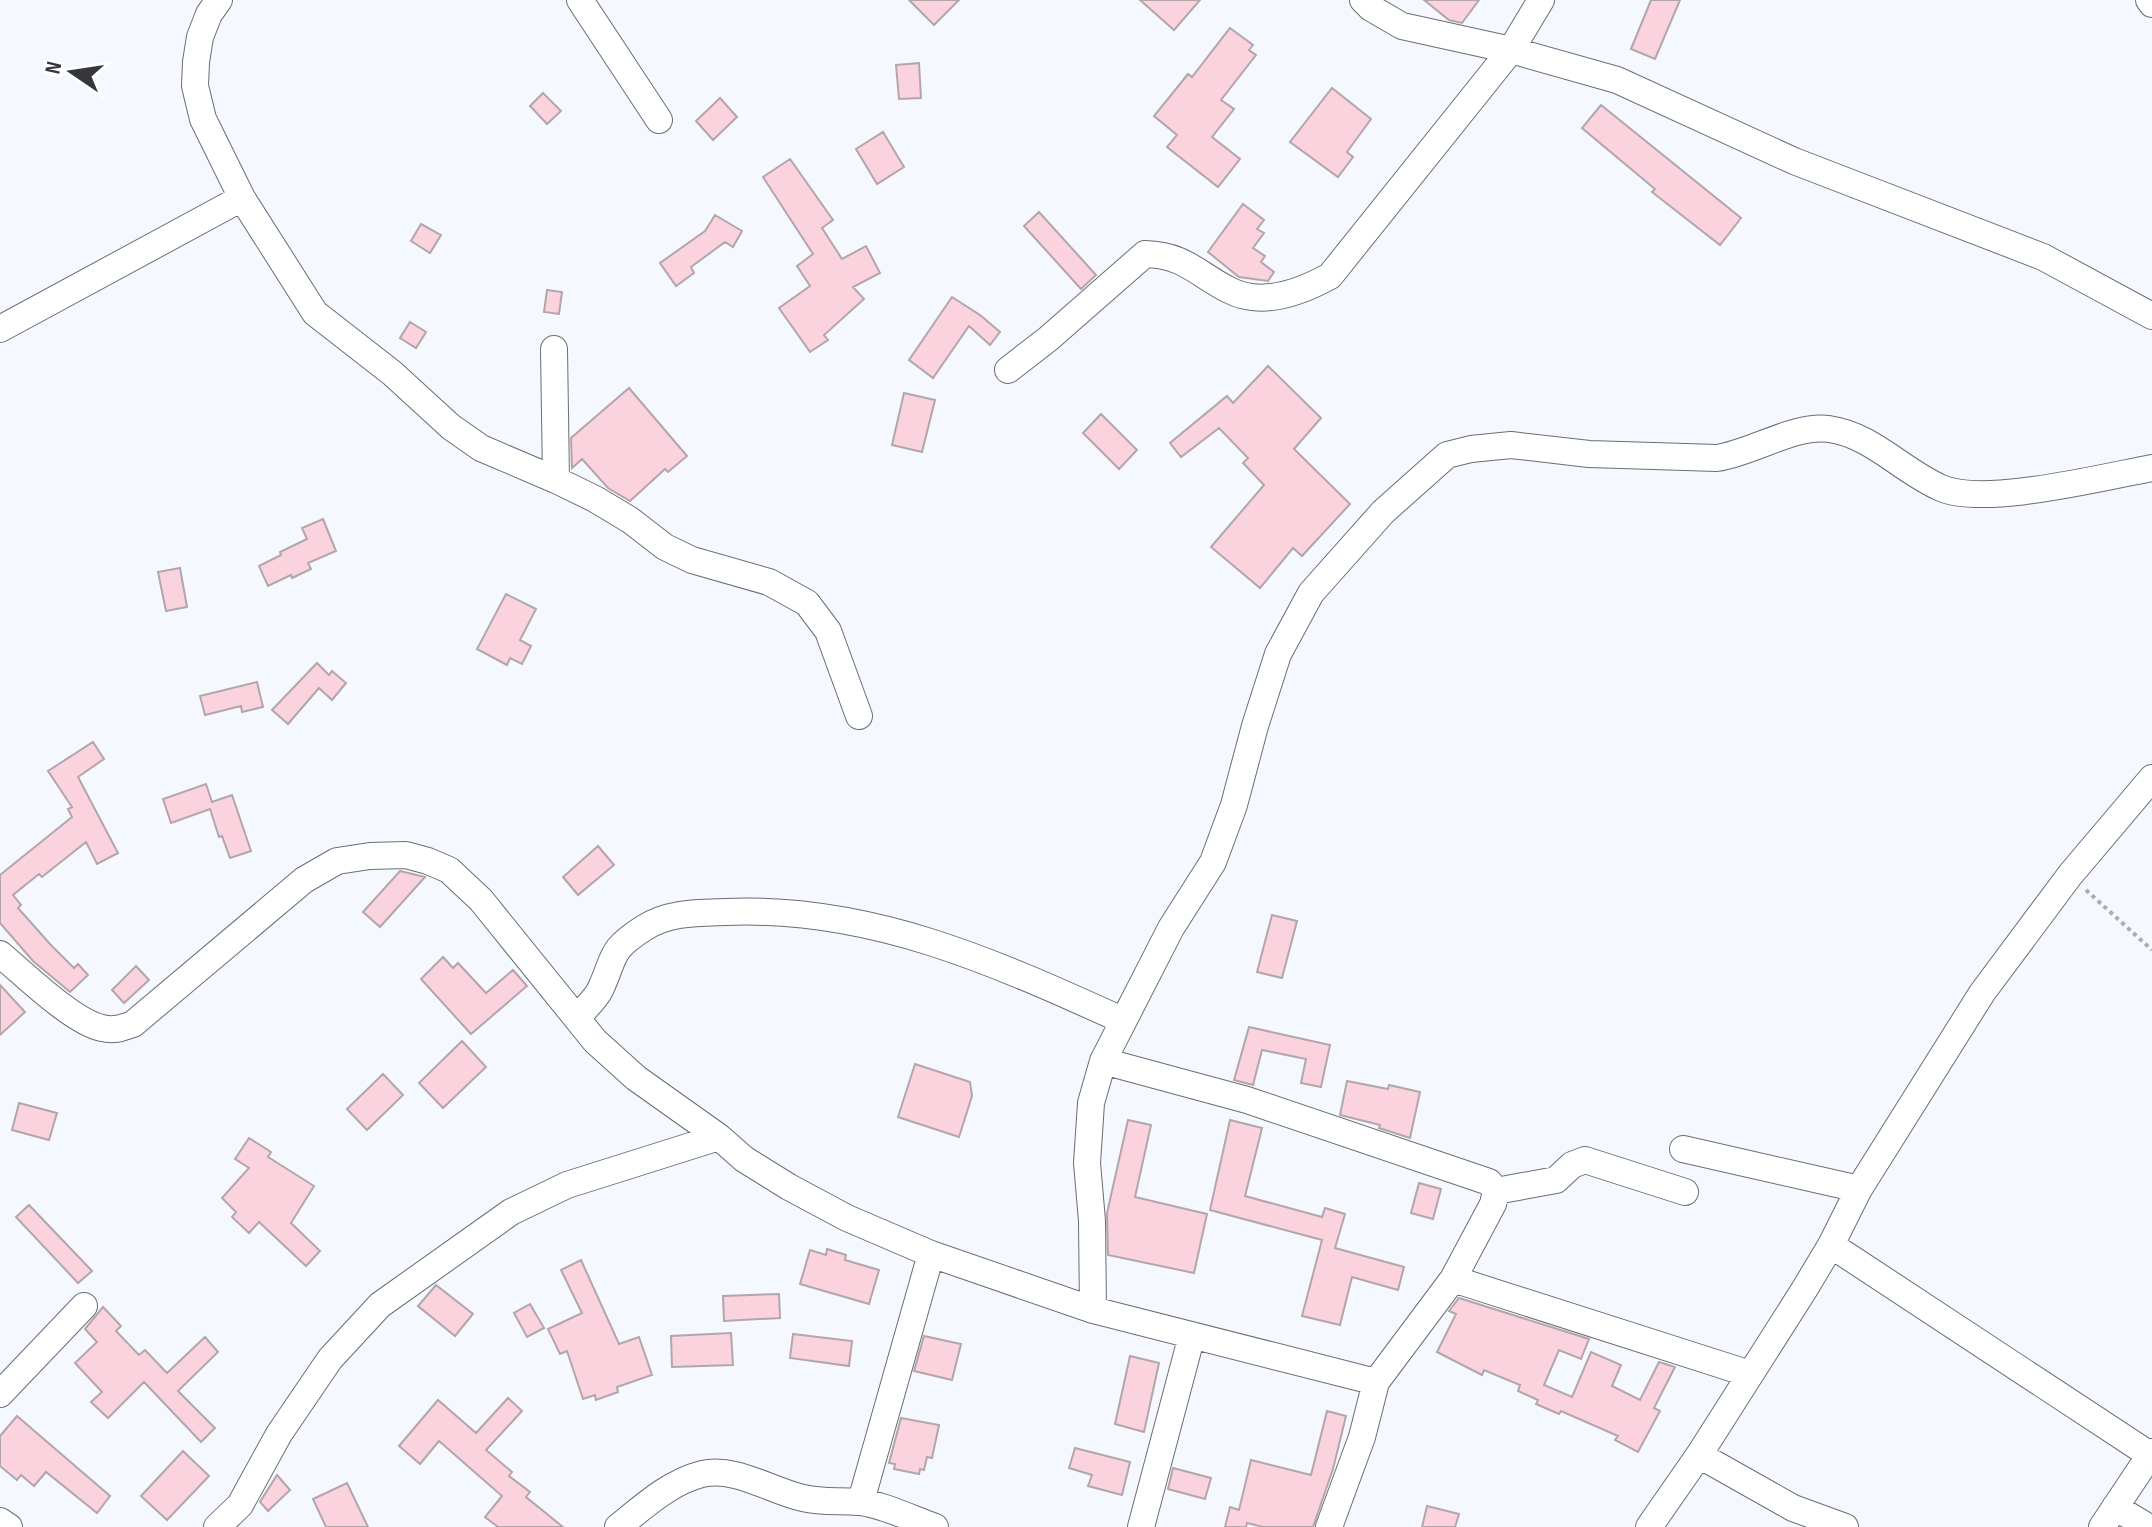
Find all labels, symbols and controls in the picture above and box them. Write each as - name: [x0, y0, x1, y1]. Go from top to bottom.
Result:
- north arrow: [32, 32, 112, 112]
- text: N: [39, 59, 68, 77]

